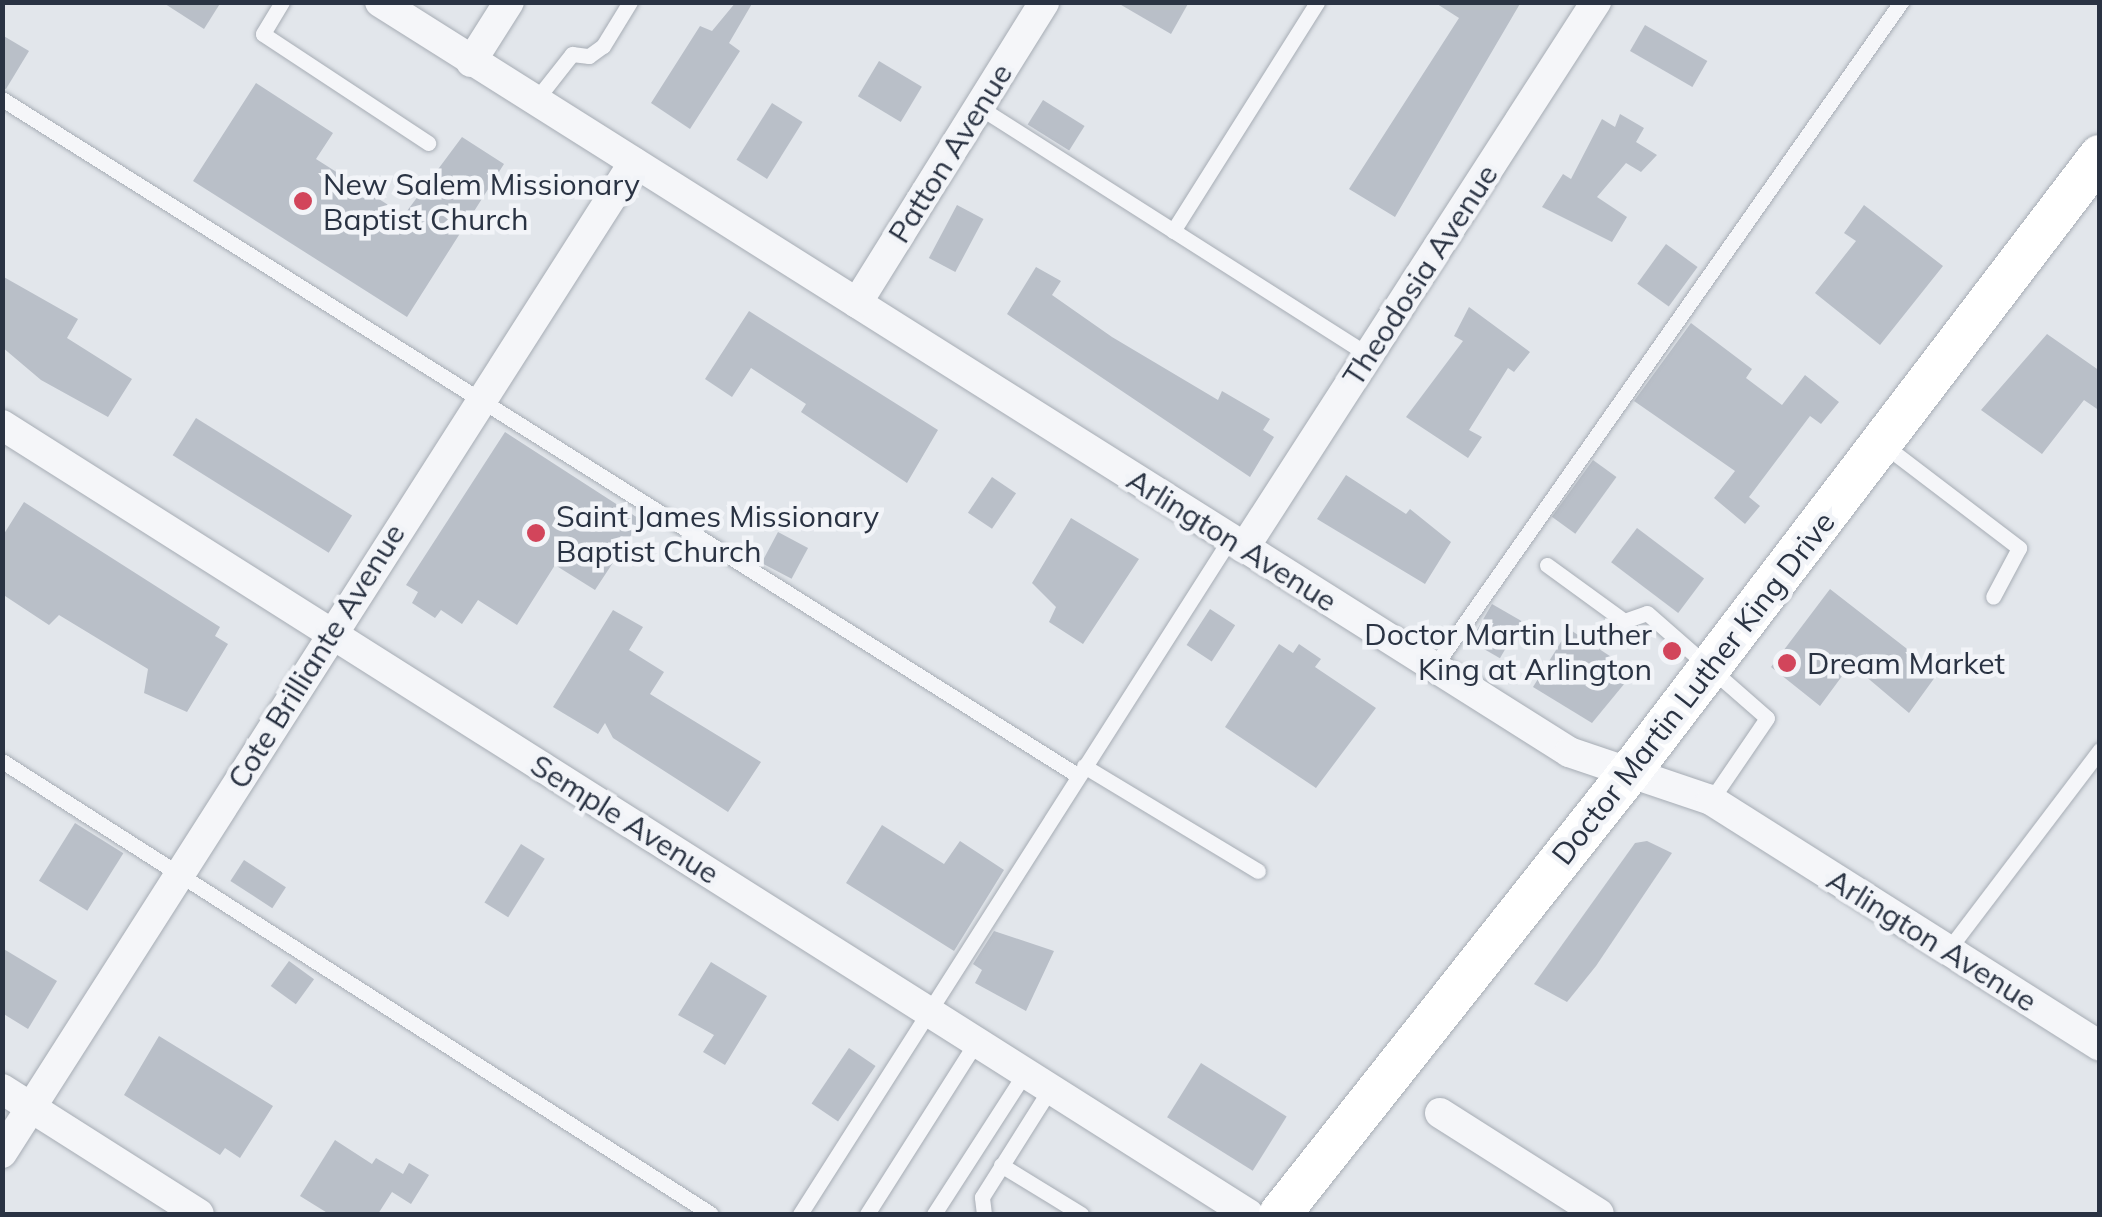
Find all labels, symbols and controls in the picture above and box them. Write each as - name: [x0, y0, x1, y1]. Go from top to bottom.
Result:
- street label: Patton Avenue: [881, 57, 1019, 249]
- street label: Theodosia Avenue: [1335, 158, 1505, 392]
- place label: New Salem Missionary Baptist Church: [323, 166, 640, 236]
- marker: New Salem Missionary Baptist Church: [292, 190, 314, 212]
- street label: Arlington Avenue: [1121, 461, 1343, 619]
- place label: Saint James Missionary Baptist Church: [556, 498, 879, 568]
- street label: Doctor Martin Luther King Drive: [1544, 504, 1842, 872]
- street label: Cote Brilliante Avenue: [220, 517, 412, 795]
- marker: Saint James Missionary Baptist Church: [525, 522, 547, 544]
- place label: Doctor Martin Luther King at Arlington: [1364, 616, 1652, 686]
- marker: Doctor Martin Luther King at Arlington: [1661, 640, 1683, 662]
- place label: Dream Market: [1807, 645, 2005, 681]
- marker: Dream Market: [1776, 652, 1798, 674]
- street label: Semple Avenue: [524, 747, 726, 891]
- street label: Arlington Avenue: [1821, 861, 2043, 1019]

